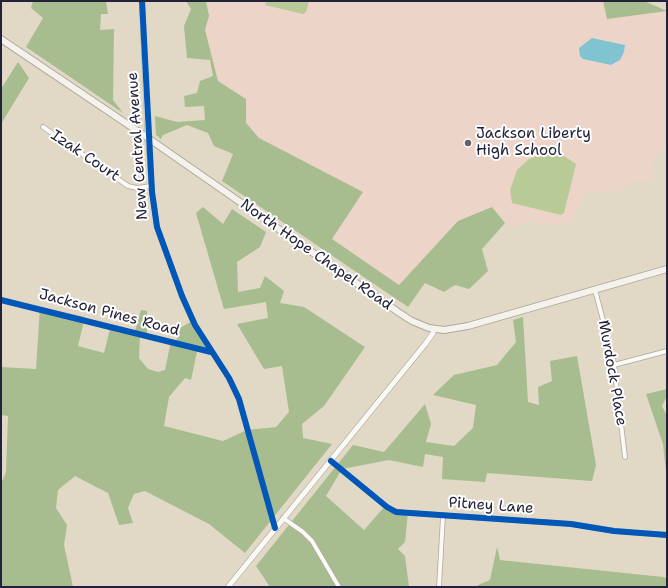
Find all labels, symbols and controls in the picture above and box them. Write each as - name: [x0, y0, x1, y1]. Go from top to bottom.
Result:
- street label: New Central Avenue: [124, 71, 152, 221]
- place label: Jackson Liberty High School: [476, 125, 591, 160]
- street label: Izak Court: [47, 126, 123, 186]
- marker: Jackson Liberty High School: [463, 138, 473, 148]
- street label: North Hope Chapel Road: [237, 196, 395, 314]
- street label: Jackson Pines Road: [37, 286, 181, 340]
- street label: Murdock Place: [594, 319, 630, 427]
- street label: Pitney Lane: [448, 494, 534, 518]

